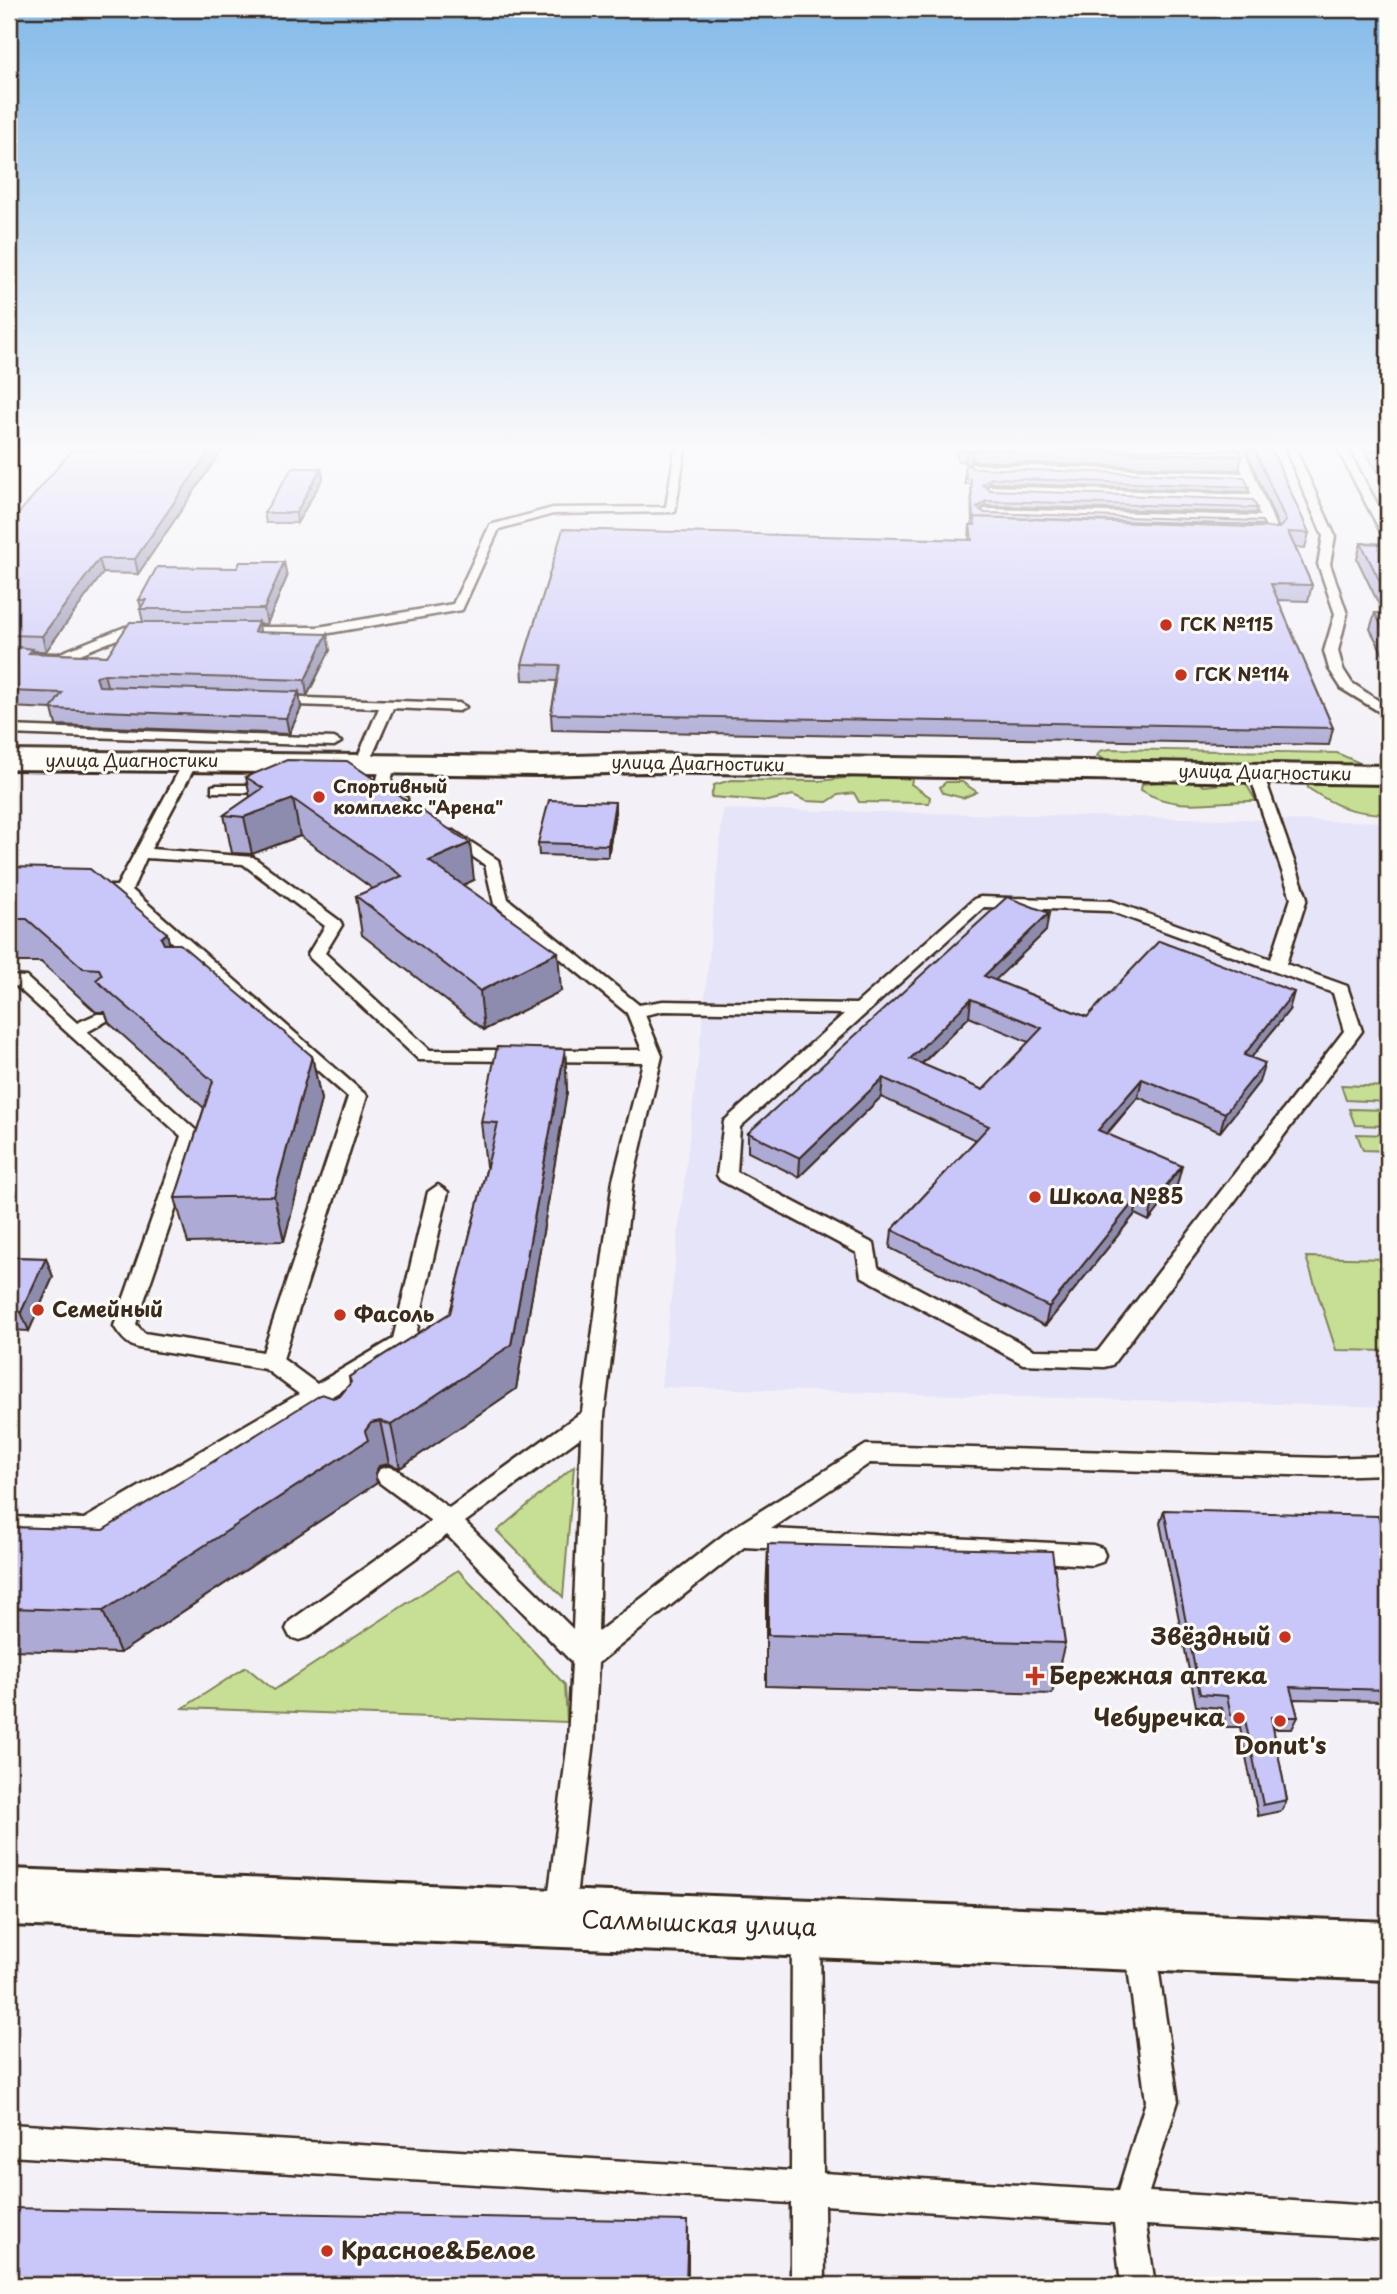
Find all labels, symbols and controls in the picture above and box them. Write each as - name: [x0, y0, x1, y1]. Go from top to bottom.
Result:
- place label: ГСК №115: [1180, 610, 1274, 637]
- marker: ГСК №115: [1158, 617, 1174, 633]
- place label: ГСК №114: [1195, 660, 1289, 687]
- marker: ГСК №114: [1173, 667, 1189, 683]
- street label: улица Диагностики: [45, 746, 219, 773]
- street label: улица Диагностики: [611, 747, 785, 778]
- street label: улица Диагностики: [1178, 756, 1352, 787]
- place label: Спортивный комплекс "Арена": [333, 772, 503, 820]
- marker: Спортивный комплекс "Арена": [311, 789, 327, 805]
- place label: Школа №85: [1049, 1179, 1184, 1211]
- marker: Школа №85: [1027, 1189, 1043, 1205]
- place label: Семейный: [52, 1292, 163, 1324]
- place label: Фасоль: [354, 1297, 434, 1329]
- marker: Семейный: [30, 1302, 46, 1318]
- marker: Фасоль: [332, 1307, 348, 1323]
- place label: Звёздный: [1150, 1617, 1271, 1653]
- marker: Звёздный: [1277, 1629, 1293, 1645]
- place label: Бережная аптека: [1049, 1656, 1268, 1692]
- marker: Бережная аптека: [1027, 1668, 1043, 1684]
- place label: Чебуречка: [1093, 1698, 1225, 1734]
- marker: Чебуречка: [1231, 1710, 1247, 1726]
- marker: Donut's: [1272, 1713, 1288, 1729]
- place label: Donut's: [1234, 1726, 1326, 1762]
- street label: Салмышская улица: [581, 1900, 817, 1944]
- place label: Красное&Белое: [341, 2231, 536, 2267]
- marker: Красное&Белое: [319, 2243, 335, 2259]

